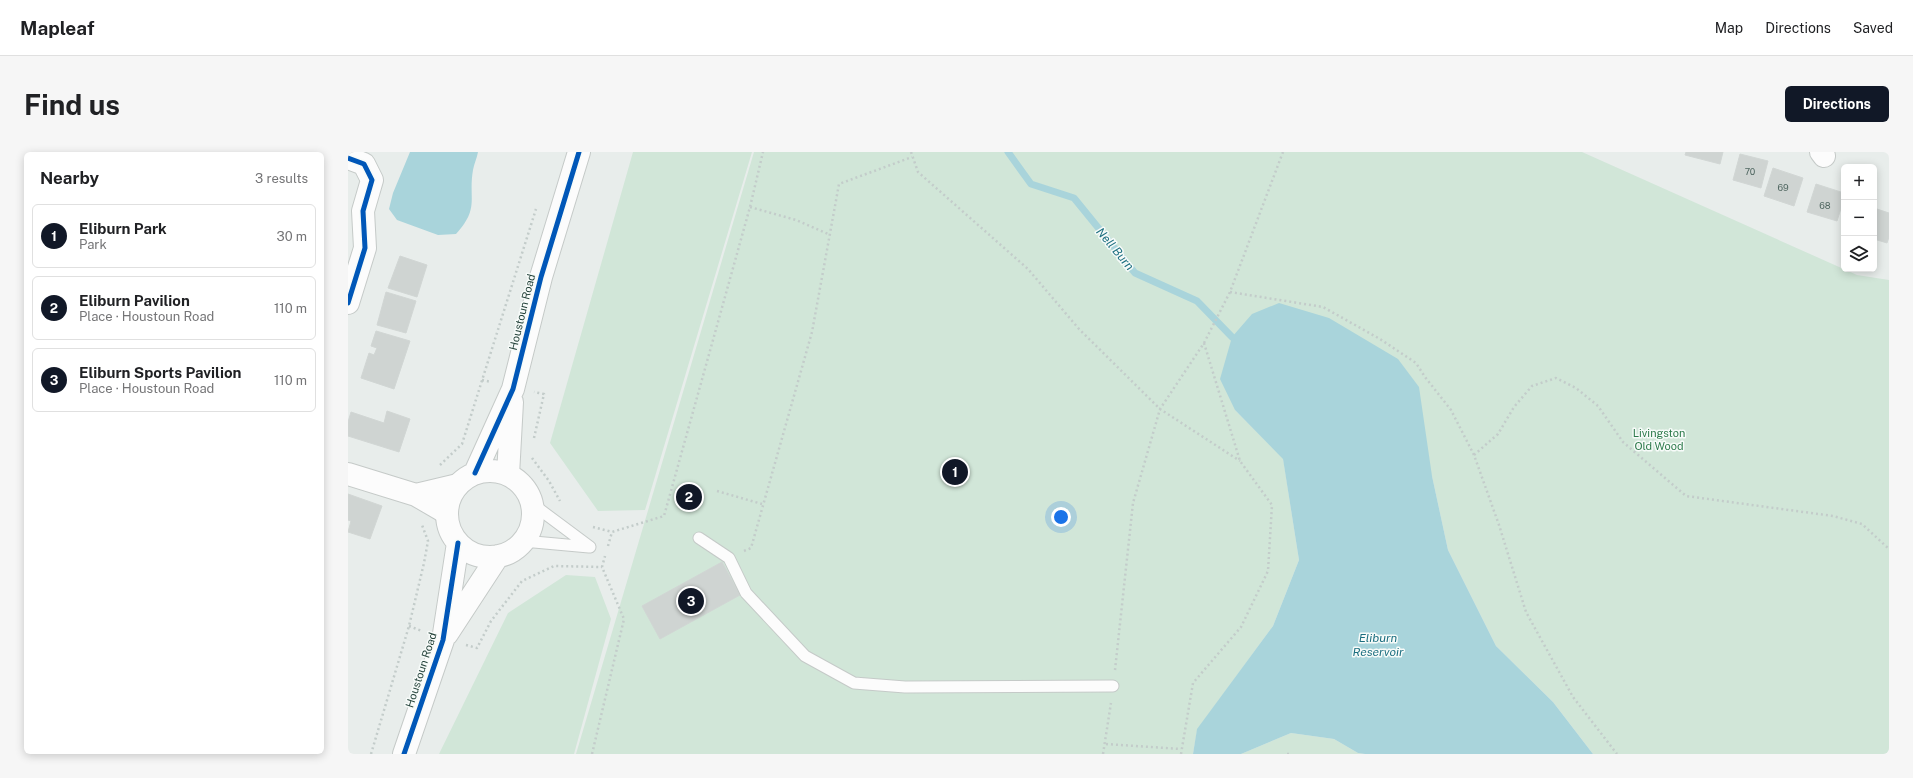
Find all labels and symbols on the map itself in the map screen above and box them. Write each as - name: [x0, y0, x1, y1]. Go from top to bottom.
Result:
- house number: 70: [1745, 166, 1756, 177]
- house number: 69: [1777, 182, 1789, 193]
- house number: 68: [1819, 200, 1831, 211]
- water label: Nell Burn: [1093, 225, 1137, 273]
- street label: Houstoun Road: [507, 273, 537, 351]
- park label: Livingston Old Wood: [1633, 427, 1685, 452]
- pin: 1: [942, 457, 968, 487]
- pin: 2: [676, 482, 702, 512]
- your location: [1051, 507, 1071, 527]
- pin: 3: [678, 586, 704, 616]
- street label: Houstoun Road: [403, 631, 439, 709]
- water label: Eliburn Reservoir: [1353, 631, 1404, 659]

